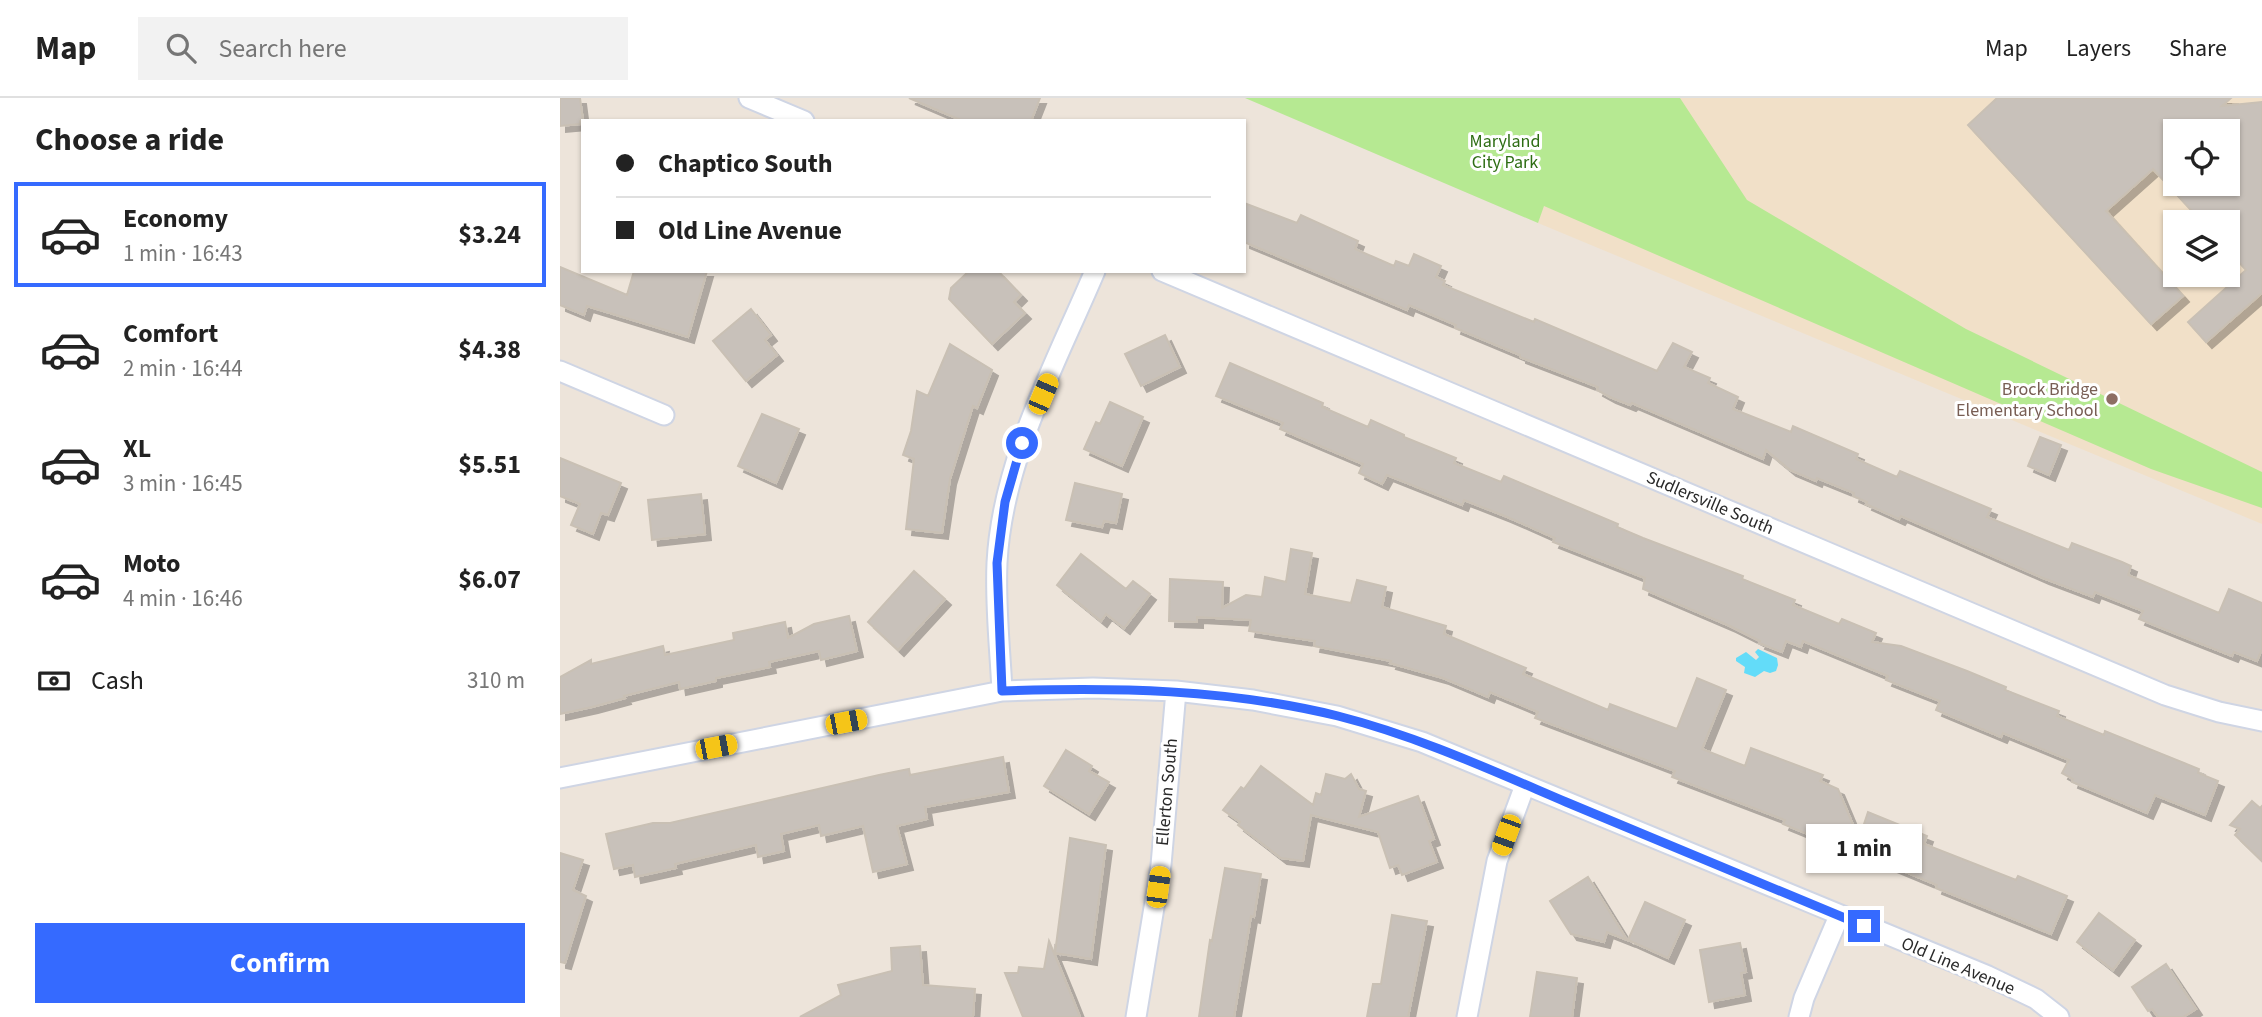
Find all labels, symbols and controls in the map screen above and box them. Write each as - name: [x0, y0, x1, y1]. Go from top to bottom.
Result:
- search box: [138, 17, 628, 80]
- text: Map: [35, 25, 96, 72]
- icon: search: [162, 29, 200, 67]
- text: Search here: [218, 30, 347, 67]
- text: Map: [1985, 31, 2028, 66]
- text: Layers: [2066, 31, 2131, 66]
- text: Share: [2169, 31, 2227, 66]
- text: Choose a ride: [35, 117, 224, 163]
- map controls: [2163, 119, 2240, 287]
- button: locate: [2163, 119, 2240, 196]
- park label: Maryland City Park: [1470, 129, 1540, 175]
- text: Chaptico South: [658, 145, 833, 182]
- text: Economy: [123, 200, 228, 237]
- icon: car: [39, 203, 102, 266]
- button: layers: [2163, 210, 2240, 287]
- text: Old Line Avenue: [658, 212, 842, 249]
- text: $3.24: [458, 216, 521, 253]
- text: 1 min · 16:43: [123, 237, 243, 270]
- text: Comfort: [123, 315, 218, 352]
- icon: car: [39, 318, 102, 381]
- text: $4.38: [458, 331, 521, 368]
- text: 2 min · 16:44: [123, 352, 243, 385]
- car: [1026, 371, 1061, 417]
- place label: Brock Bridge Elementary School: [1956, 377, 2098, 423]
- marker: Brock Bridge Elementary School: [2104, 391, 2120, 407]
- route start: [1006, 427, 1038, 459]
- text: XL: [123, 430, 151, 467]
- icon: car: [39, 433, 102, 496]
- text: $5.51: [458, 446, 521, 483]
- street label: Sudlersville South: [1642, 465, 1778, 541]
- text: 3 min · 16:45: [123, 467, 243, 500]
- text: Moto: [123, 545, 180, 582]
- icon: car: [39, 548, 102, 611]
- text: $6.07: [458, 561, 521, 598]
- text: 4 min · 16:46: [123, 582, 243, 615]
- icon: cash: [35, 662, 73, 700]
- text: Cash: [91, 662, 144, 699]
- text: 310 m: [467, 664, 525, 697]
- car: [824, 708, 869, 736]
- car: [694, 733, 739, 761]
- street label: Ellerton South: [1150, 737, 1184, 847]
- car: [1489, 812, 1524, 858]
- callout: 1 min: [1806, 824, 1922, 874]
- text: 1 min: [1836, 832, 1892, 865]
- car: [1145, 865, 1172, 909]
- route end: [1848, 910, 1880, 942]
- button: Confirm: [35, 923, 525, 1003]
- street label: Old Line Avenue: [1897, 931, 2019, 1001]

